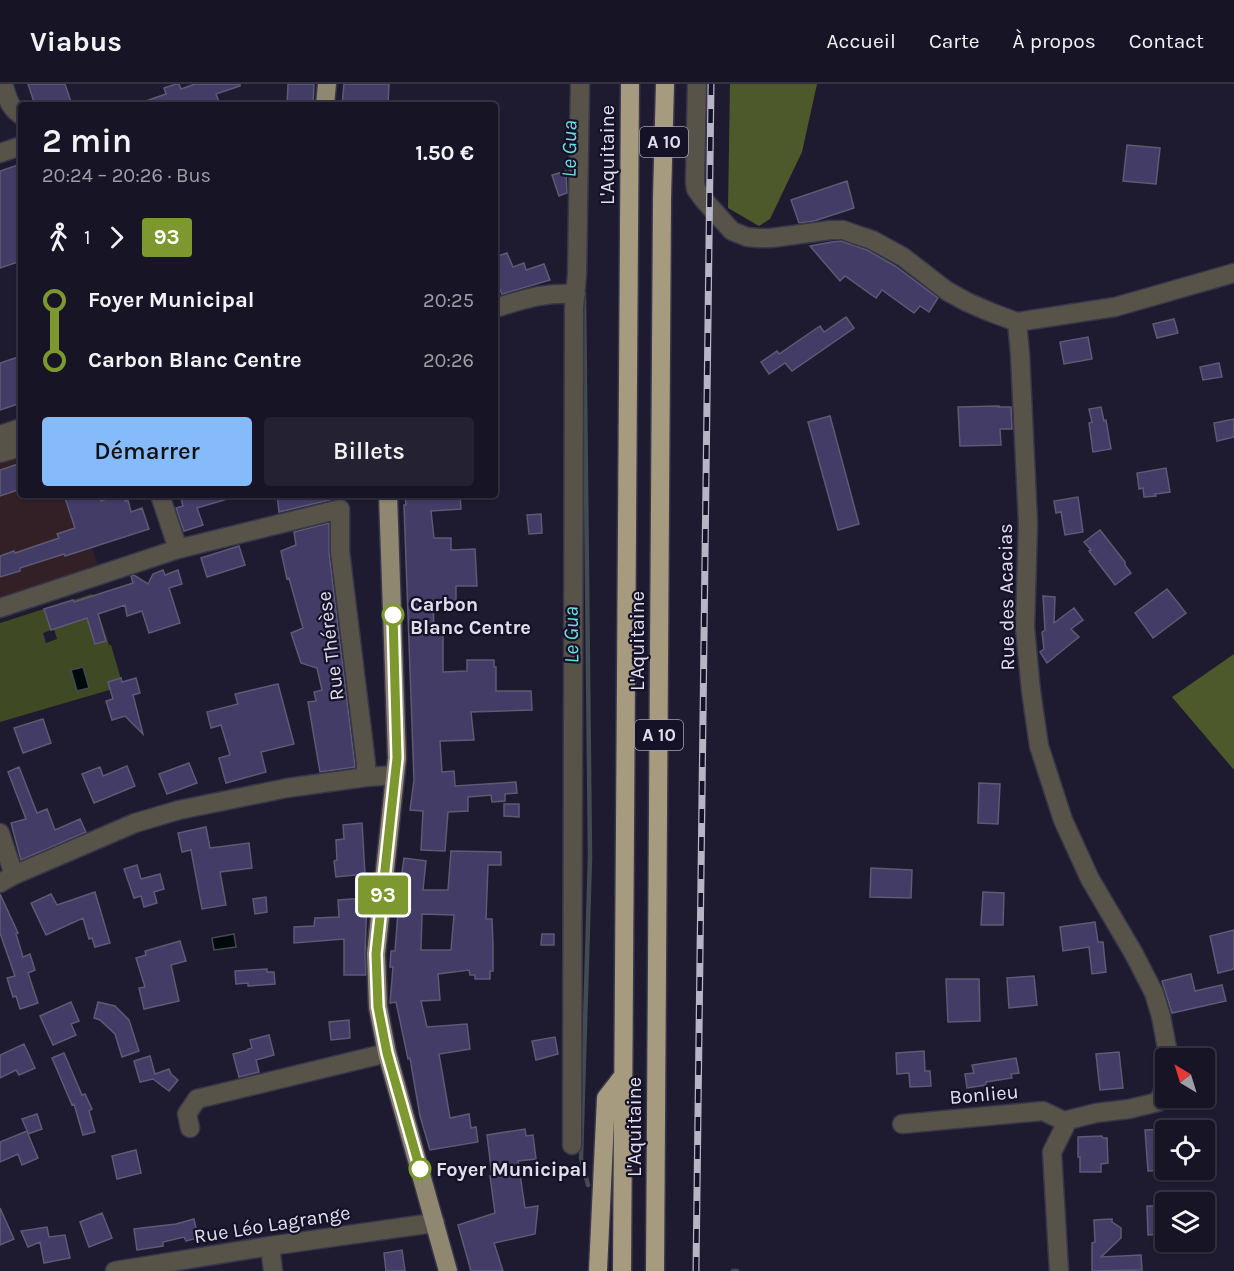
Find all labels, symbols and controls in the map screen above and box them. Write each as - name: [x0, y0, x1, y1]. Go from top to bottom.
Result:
- text: Viabus: [30, 25, 122, 58]
- text: Accueil: [827, 29, 896, 53]
- text: Carte: [929, 29, 980, 53]
- text: À propos: [1013, 29, 1096, 53]
- text: Contact: [1129, 29, 1204, 53]
- street label: L'Aquitaine: [596, 105, 619, 205]
- water label: Le Gua: [557, 120, 581, 178]
- text: 2 min: [42, 122, 132, 160]
- road number: A 10: [640, 127, 688, 157]
- text: 1.50 €: [415, 140, 474, 166]
- text: 20:24 – 20:26 · Bus: [42, 164, 211, 187]
- icon: walk: [42, 221, 75, 254]
- icon: forward: [100, 221, 133, 254]
- text: 93: [154, 225, 180, 249]
- text: 1: [84, 226, 91, 249]
- text: Foyer Municipal: [88, 287, 255, 313]
- text: 20:25: [423, 289, 474, 312]
- text: Carbon Blanc Centre: [88, 347, 302, 373]
- text: 20:26: [423, 349, 474, 372]
- button: Démarrer: [42, 417, 252, 486]
- button: Billets: [264, 417, 474, 486]
- street label: Rue des Acacias: [994, 523, 1019, 671]
- street label: Rue Thérèse: [312, 590, 349, 702]
- street label: L'Aquitaine: [626, 591, 649, 691]
- place label: Carbon Blanc Centre: [410, 593, 531, 639]
- marker: Carbon Blanc Centre: [382, 604, 404, 626]
- water label: Le Gua: [559, 606, 583, 664]
- road number: A 10: [635, 720, 683, 750]
- line badge: 93: [356, 876, 410, 914]
- text: 93: [370, 883, 396, 907]
- north arrow: [1155, 1048, 1215, 1108]
- map controls: [1155, 1048, 1215, 1252]
- street label: L'Aquitaine: [623, 1077, 646, 1177]
- street label: Bonlieu: [948, 1080, 1020, 1109]
- button: locate: [1155, 1120, 1215, 1180]
- marker: Foyer Municipal: [409, 1158, 431, 1180]
- place label: Foyer Municipal: [436, 1158, 587, 1181]
- button: layers: [1155, 1192, 1215, 1252]
- street label: Rue Léo Lagrange: [192, 1201, 352, 1248]

